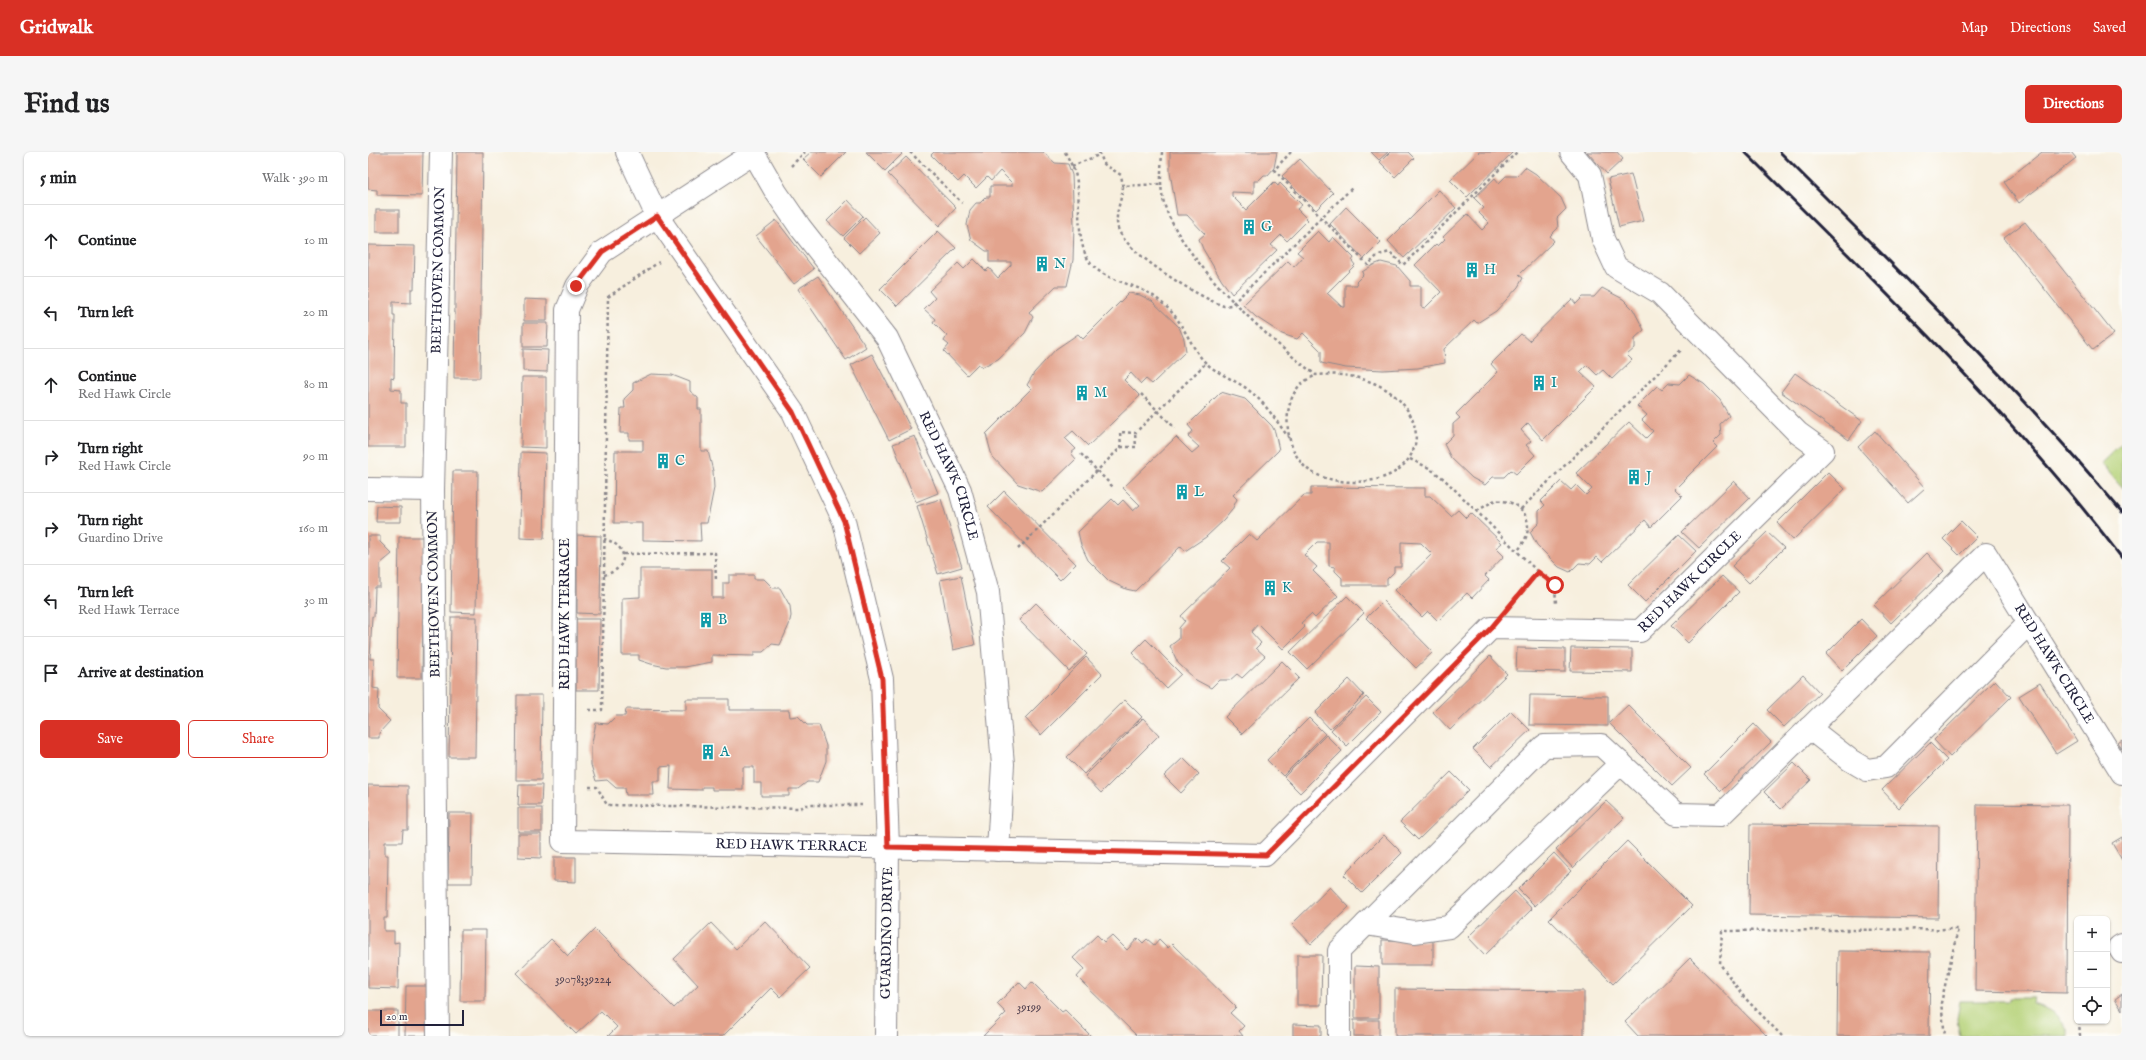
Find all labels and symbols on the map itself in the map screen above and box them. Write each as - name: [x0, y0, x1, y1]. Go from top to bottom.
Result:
- street label: BEETHOVEN COMMON: [427, 186, 449, 354]
- building icon: G: [1240, 218, 1258, 236]
- place label: G: [1261, 218, 1273, 236]
- building icon: N: [1033, 255, 1051, 273]
- place label: N: [1054, 255, 1066, 273]
- building icon: H: [1463, 261, 1481, 279]
- place label: H: [1484, 261, 1496, 279]
- route end: [567, 277, 585, 295]
- building icon: I: [1530, 374, 1548, 392]
- place label: I: [1551, 374, 1557, 392]
- building icon: M: [1073, 384, 1091, 402]
- place label: M: [1094, 384, 1107, 402]
- street label: RED HAWK CIRCLE: [915, 408, 982, 543]
- building icon: C: [654, 452, 672, 470]
- place label: C: [675, 452, 685, 470]
- building icon: J: [1625, 468, 1643, 486]
- place label: J: [1644, 468, 1652, 486]
- building icon: L: [1173, 483, 1191, 501]
- place label: L: [1194, 483, 1204, 501]
- street label: BEETHOVEN COMMON: [424, 510, 444, 678]
- street label: RED HAWK CIRCLE: [1634, 527, 1746, 637]
- street label: RED HAWK TERRACE: [556, 538, 574, 690]
- route start: [1546, 576, 1564, 594]
- building icon: K: [1261, 579, 1279, 597]
- place label: K: [1282, 579, 1293, 597]
- street label: RED HAWK CIRCLE: [2010, 600, 2098, 727]
- building icon: B: [697, 611, 715, 629]
- place label: B: [718, 611, 727, 629]
- building icon: A: [699, 743, 717, 761]
- place label: A: [719, 743, 730, 761]
- street label: RED HAWK TERRACE: [715, 835, 868, 856]
- street label: GUARDINO DRIVE: [877, 866, 897, 999]
- house number: 39078;39224: [555, 972, 611, 987]
- house number: 39199: [1017, 1000, 1041, 1015]
- scale bar: [380, 1008, 464, 1027]

